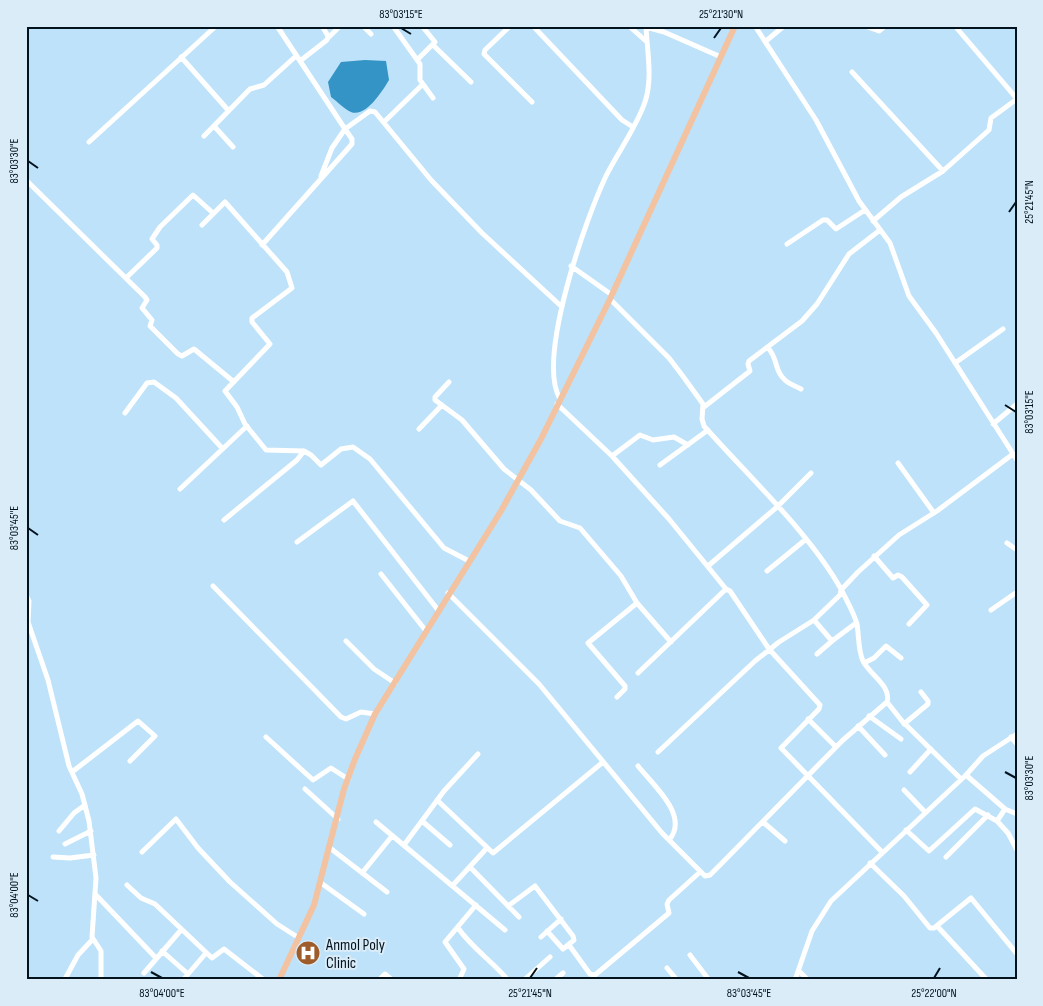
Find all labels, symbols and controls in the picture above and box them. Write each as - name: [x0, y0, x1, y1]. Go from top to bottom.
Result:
- text: 83°03'15"E: [379, 7, 423, 22]
- text: 25°21'30"N: [699, 7, 743, 22]
- text: 83°03'30"E: [7, 139, 22, 183]
- text: 25°21'45"N: [1022, 180, 1037, 224]
- text: 83°03'15"E: [1022, 390, 1037, 434]
- text: 83°03'45"E: [7, 506, 22, 550]
- text: 83°03'30"E: [1022, 756, 1037, 800]
- text: 83°04'00"E: [7, 872, 22, 918]
- place label: Anmol Poly Clinic: [325, 936, 385, 973]
- hospital icon: Anmol Poly Clinic: [295, 940, 321, 966]
- text: 83°04'00"E: [139, 986, 185, 1001]
- text: 25°21'45"N: [508, 986, 552, 1001]
- text: 83°03'45"E: [727, 986, 771, 1001]
- text: 25°22'00"N: [911, 986, 957, 1001]

